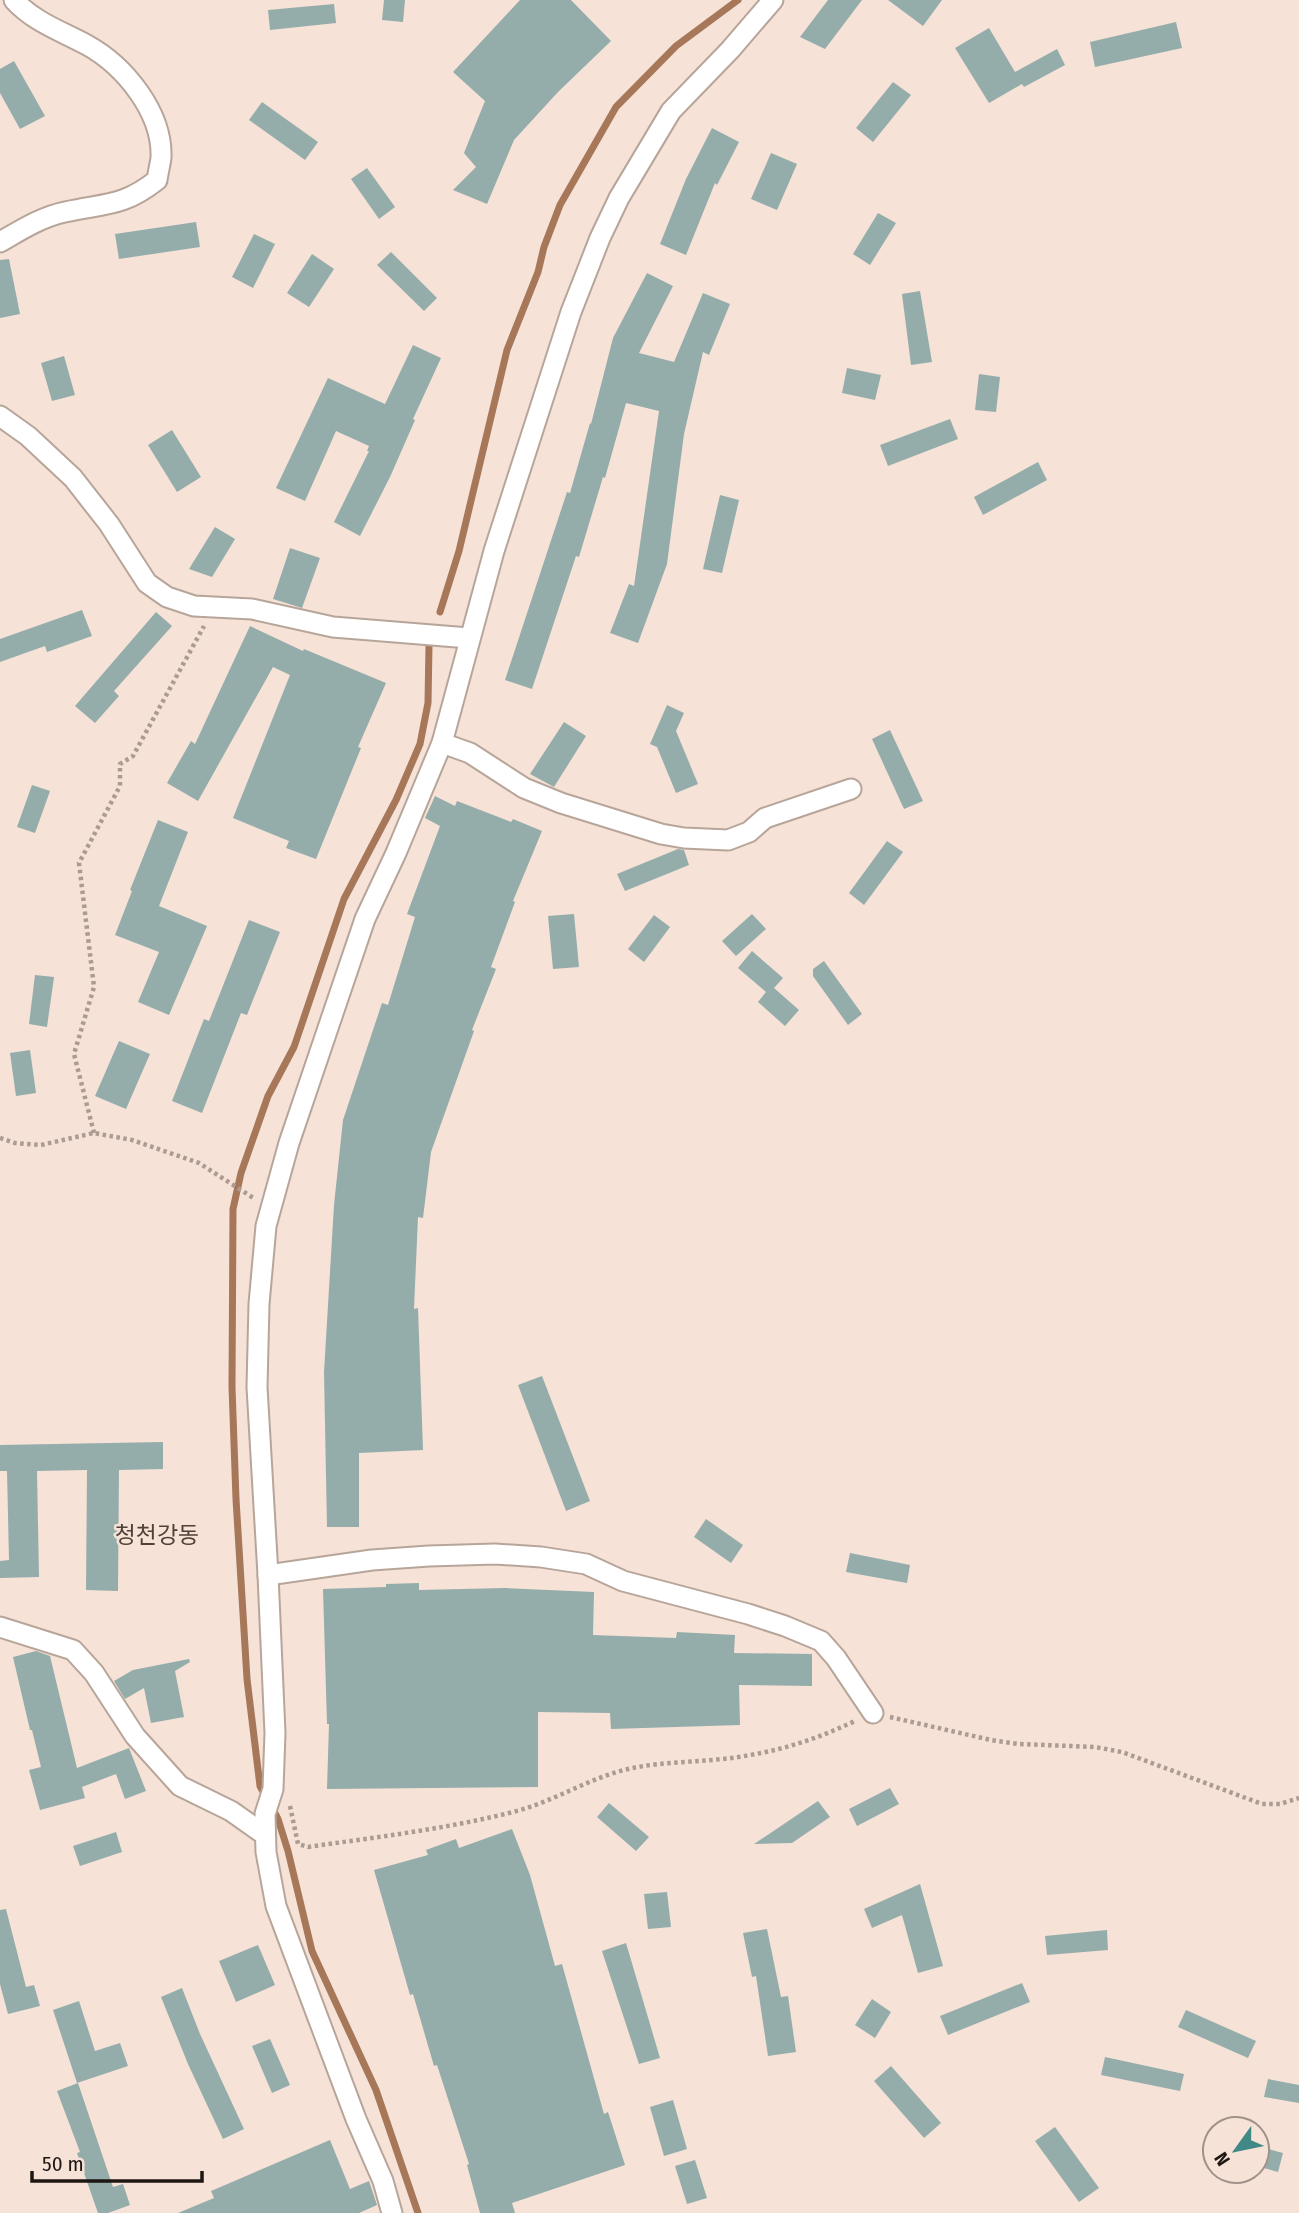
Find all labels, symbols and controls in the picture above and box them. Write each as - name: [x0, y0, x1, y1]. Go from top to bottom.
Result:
- district label: 청천강동: [115, 1521, 199, 1549]
- north arrow: [1201, 2115, 1271, 2185]
- scale bar: [32, 2140, 201, 2184]
- text: N: [1209, 2148, 1235, 2170]
- text: 50 m: [42, 2151, 84, 2177]

